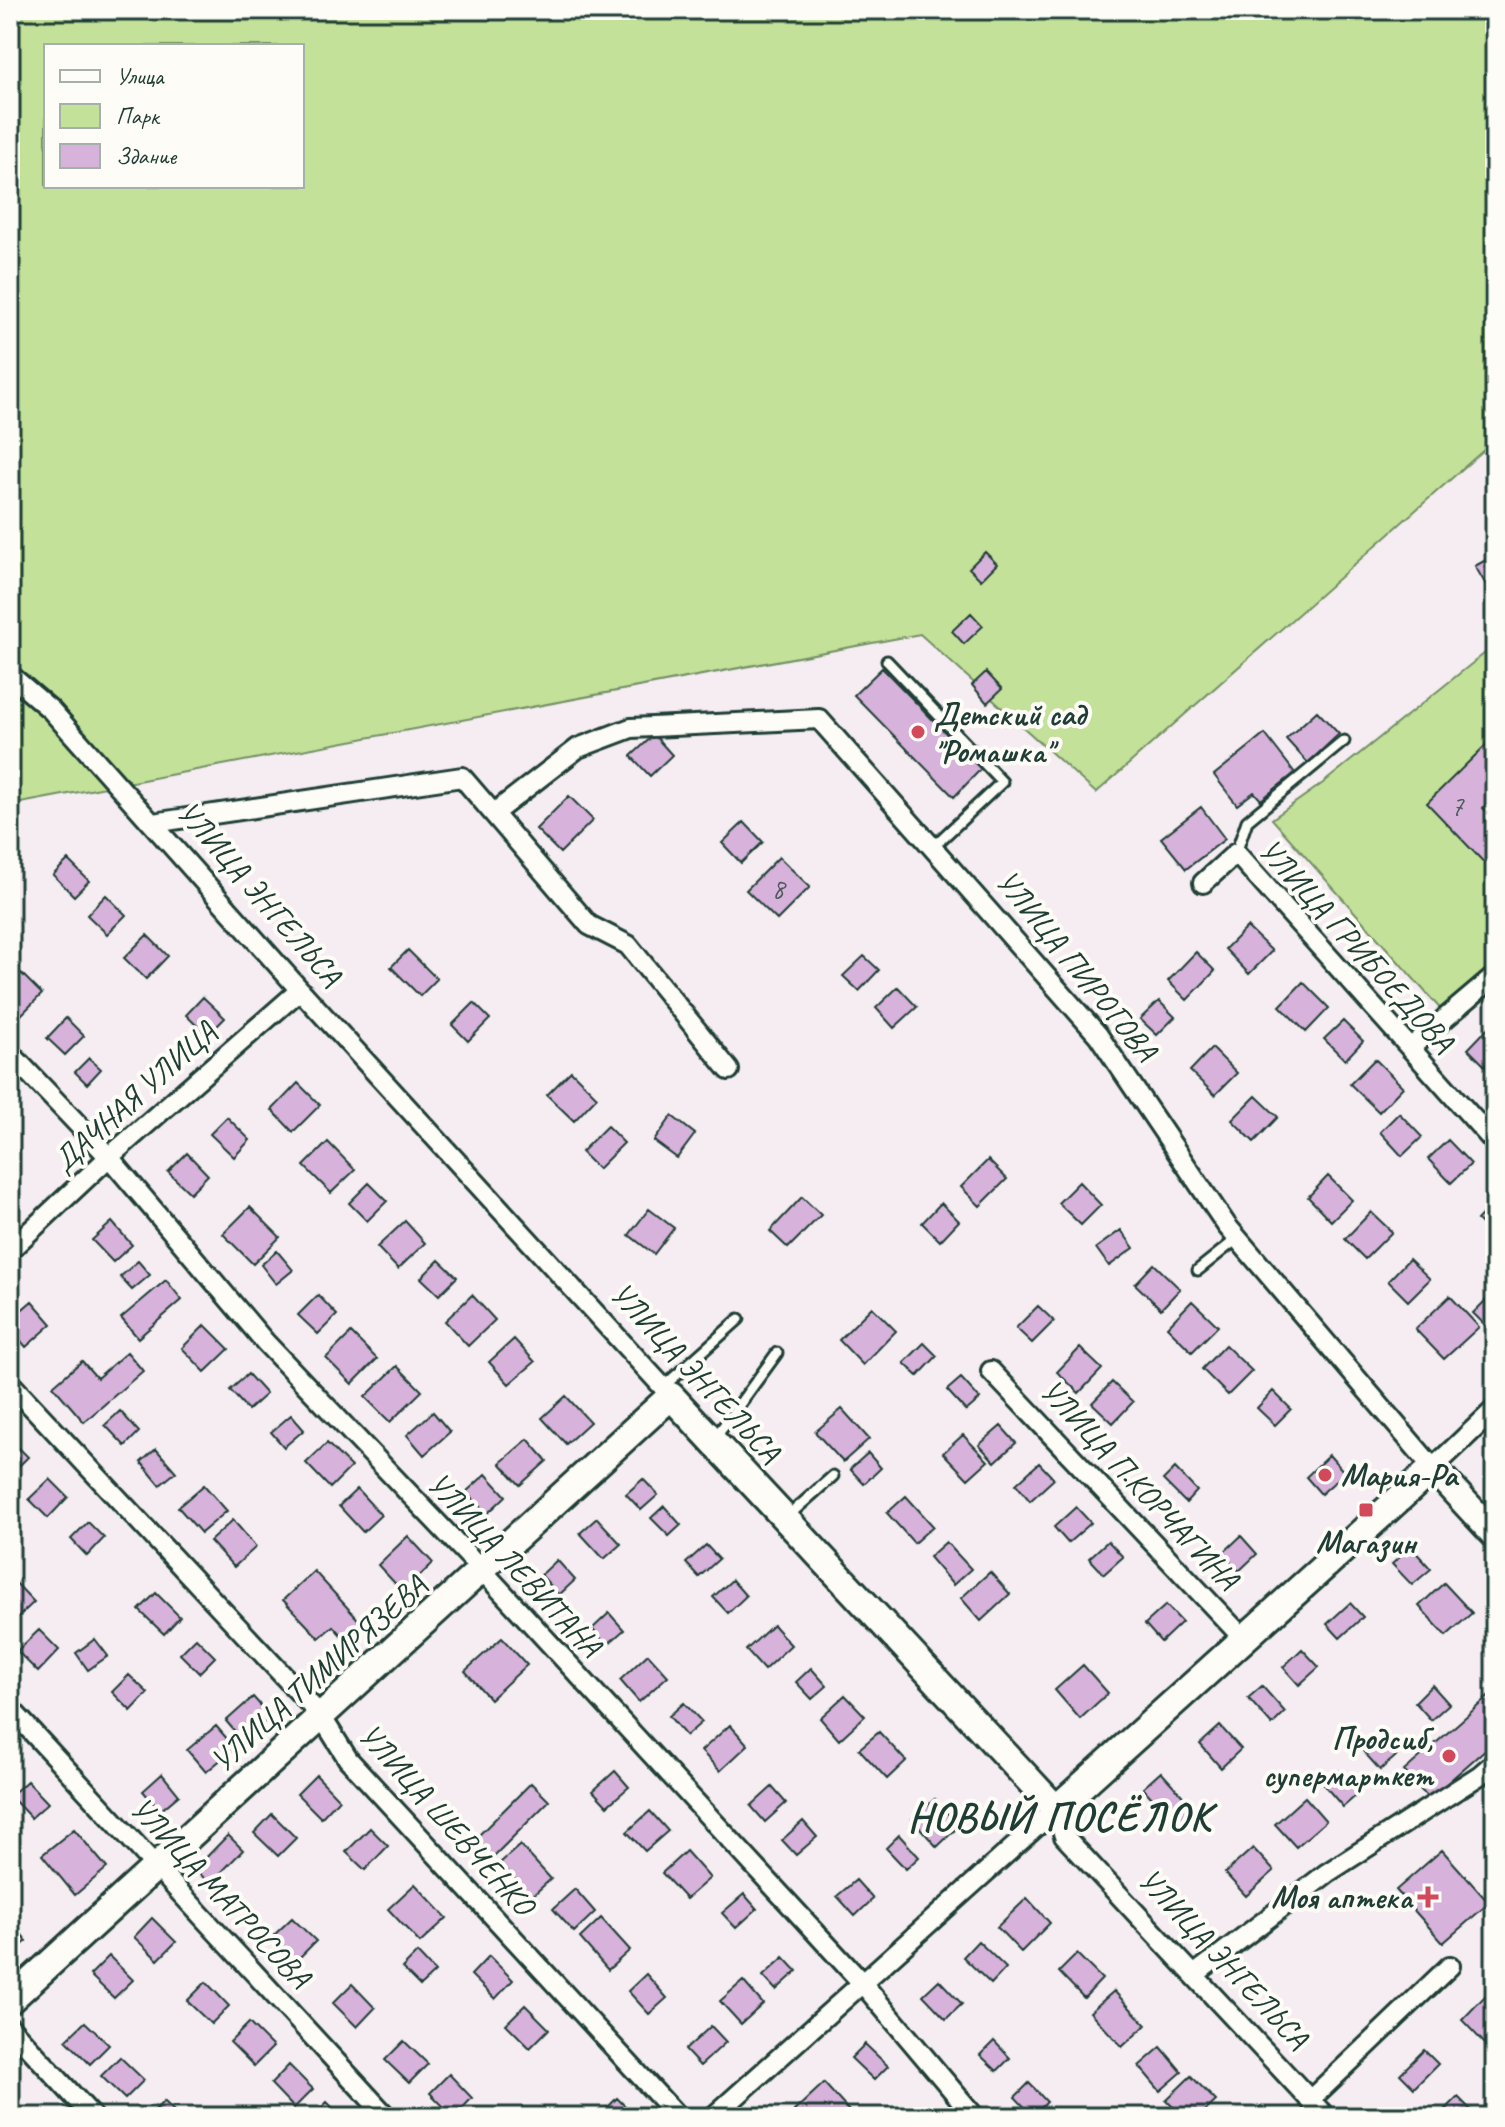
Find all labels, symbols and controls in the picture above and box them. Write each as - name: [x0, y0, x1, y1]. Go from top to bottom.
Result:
- legend: [44, 44, 304, 188]
- text: Улица: [116, 61, 165, 91]
- text: Парк: [116, 101, 161, 131]
- text: Здание: [116, 141, 178, 171]
- place label: Детский сад "Ромашка": [934, 694, 1088, 772]
- marker: Детский сад "Ромашка": [909, 723, 927, 741]
- house number: 7: [1451, 788, 1465, 823]
- street label: УЛИЦА ЭНГЕЛЬСА: [168, 792, 352, 995]
- street label: УЛИЦА ГРИБОЕДОВА: [1250, 830, 1464, 1062]
- street label: УЛИЦА ПИРОГОВА: [987, 861, 1167, 1071]
- house number: 8: [772, 871, 787, 906]
- street label: ДАЧНАЯ УЛИЦА: [44, 1011, 226, 1181]
- street label: УЛИЦА ЭНГЕЛЬСА: [601, 1273, 790, 1472]
- street label: УЛИЦА П.КОРЧАГИНА: [1031, 1370, 1249, 1600]
- place label: Мария-Ра: [1341, 1455, 1460, 1496]
- street label: УЛИЦА ЛЕВИТАНА: [419, 1463, 612, 1667]
- marker: Мария-Ра: [1316, 1466, 1334, 1484]
- marker: Магазин: [1357, 1501, 1375, 1519]
- place label: Магазин: [1316, 1522, 1418, 1563]
- street label: УЛИЦА ТИМИРЯЗЕВА: [202, 1565, 436, 1781]
- street label: УЛИЦА ШЕВЧЕНКО: [350, 1715, 546, 1926]
- place label: Продсиб, супермарткет: [1263, 1718, 1435, 1796]
- marker: Продсиб, супермарткет: [1440, 1747, 1458, 1765]
- street label: УЛИЦА МАТРОСОВА: [121, 1788, 321, 1998]
- district label: НОВЫЙ ПОСЁЛОК: [908, 1792, 1218, 1842]
- street label: УЛИЦА ЭНГЕЛЬСА: [1129, 1859, 1318, 2058]
- place label: Моя аптека: [1271, 1877, 1414, 1918]
- marker: Моя аптека: [1419, 1888, 1437, 1906]

